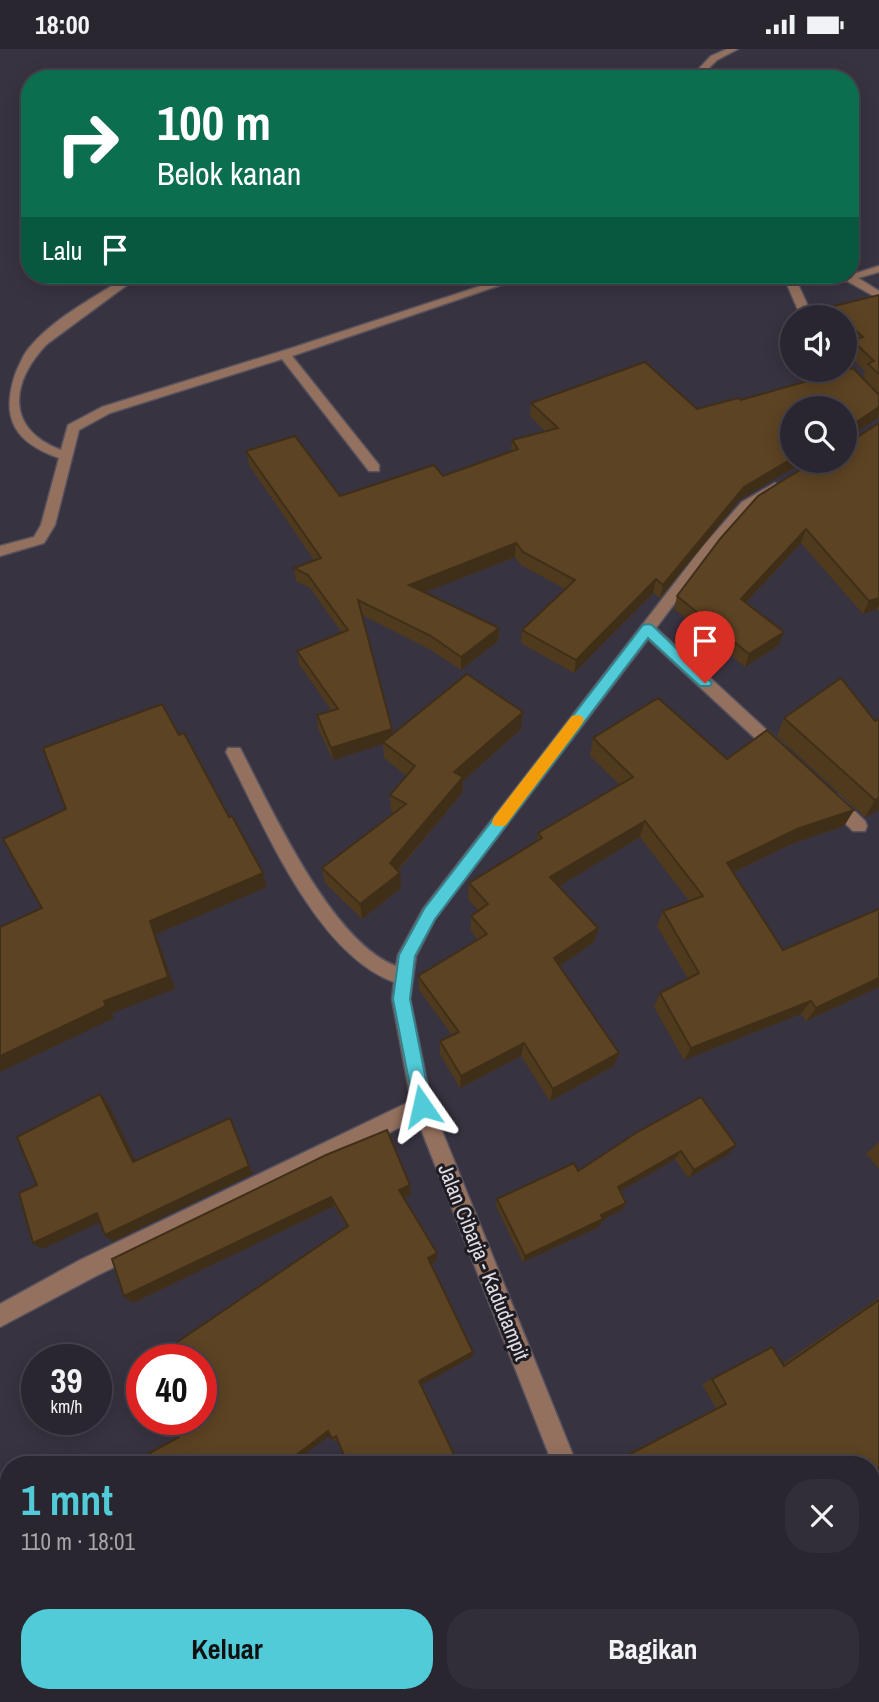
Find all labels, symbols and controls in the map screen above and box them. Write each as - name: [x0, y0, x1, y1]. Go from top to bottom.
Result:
- text: 18:00: [35, 7, 90, 42]
- text: 100 m: [157, 89, 271, 155]
- icon: right: [42, 98, 133, 189]
- text: Belok kanan: [157, 152, 301, 195]
- icon: arrive: [96, 231, 134, 269]
- text: Lalu: [42, 233, 82, 268]
- map controls: [780, 305, 857, 473]
- button: sound: [780, 305, 857, 382]
- button: search: [780, 396, 857, 473]
- pin: [675, 611, 735, 683]
- icon: arrive: [686, 622, 724, 660]
- position arrow: [385, 1069, 459, 1143]
- street label: Jalan Cibarja - Kadudampit: [431, 1159, 537, 1365]
- speed limit sign: 40: [126, 1344, 217, 1435]
- text: 39: [51, 1357, 82, 1404]
- text: km/h: [51, 1394, 83, 1419]
- text: 1 mnt: [21, 1472, 113, 1528]
- button: close: [785, 1479, 859, 1553]
- text: 110 m · 18:01: [21, 1526, 135, 1557]
- button: Keluar: [21, 1609, 433, 1689]
- button: Bagikan: [447, 1609, 859, 1689]

